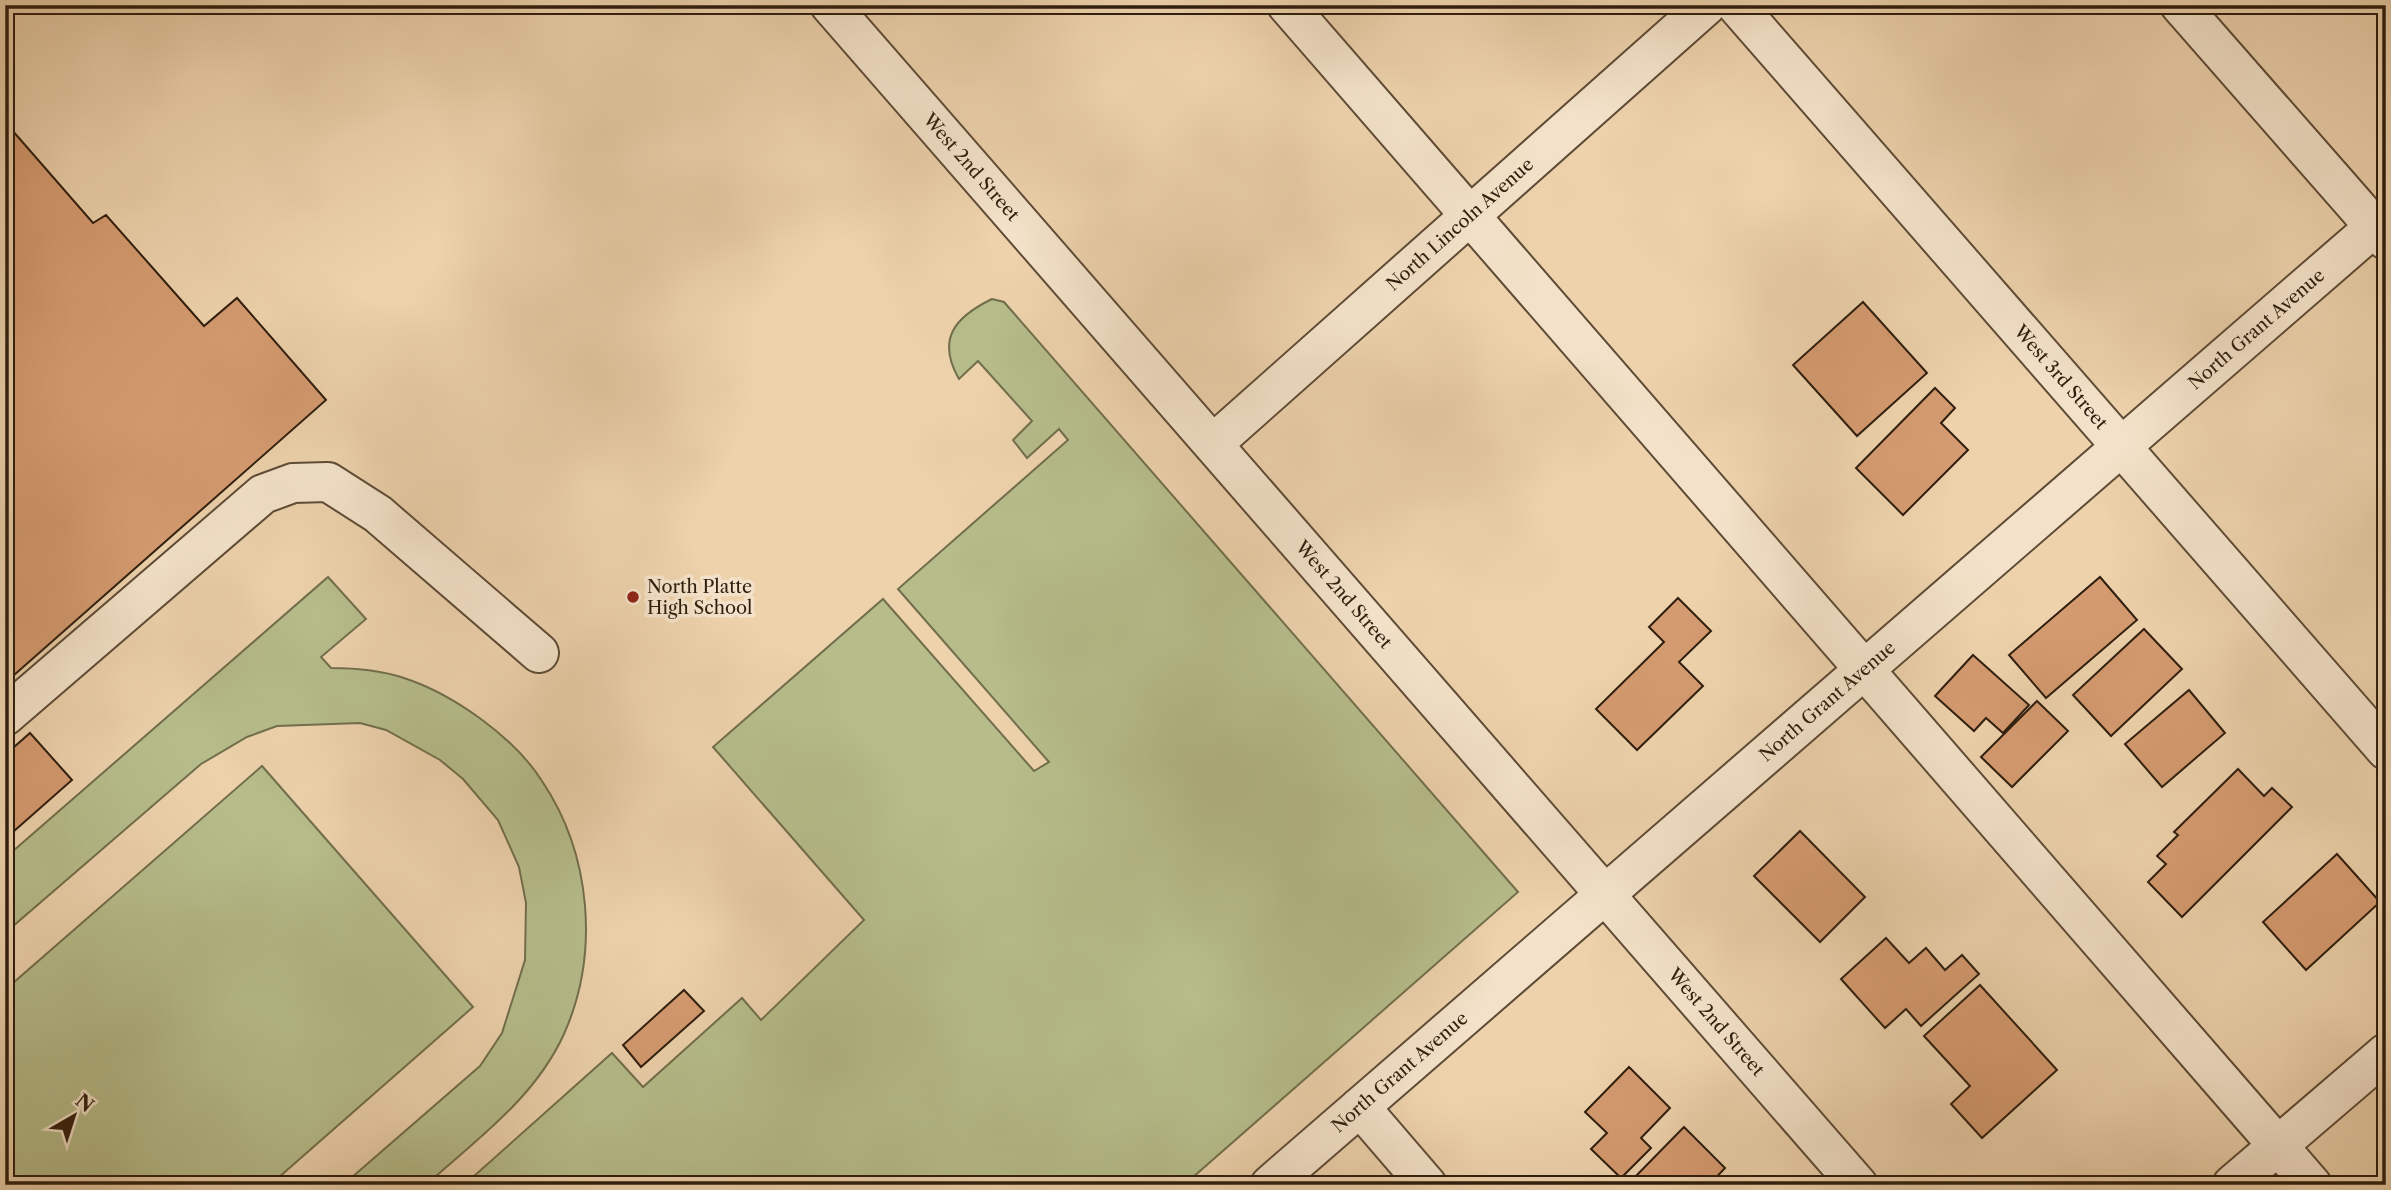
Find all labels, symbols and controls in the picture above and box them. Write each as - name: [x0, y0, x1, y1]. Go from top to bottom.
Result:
- street label: West 2nd Street: [918, 108, 1025, 226]
- street label: North Lincoln Avenue: [1382, 153, 1538, 296]
- street label: North Grant Avenue: [2184, 264, 2329, 394]
- street label: West 3rd Street: [2009, 320, 2113, 434]
- street label: West 2nd Street: [1290, 535, 1397, 653]
- place label: North Platte High School: [647, 576, 752, 619]
- marker: North Platte High School: [625, 589, 641, 605]
- street label: North Grant Avenue: [1755, 637, 1900, 766]
- street label: West 2nd Street: [1663, 963, 1769, 1081]
- street label: North Grant Avenue: [1327, 1007, 1472, 1137]
- north arrow: [38, 1082, 108, 1152]
- text: N: [71, 1089, 98, 1117]

